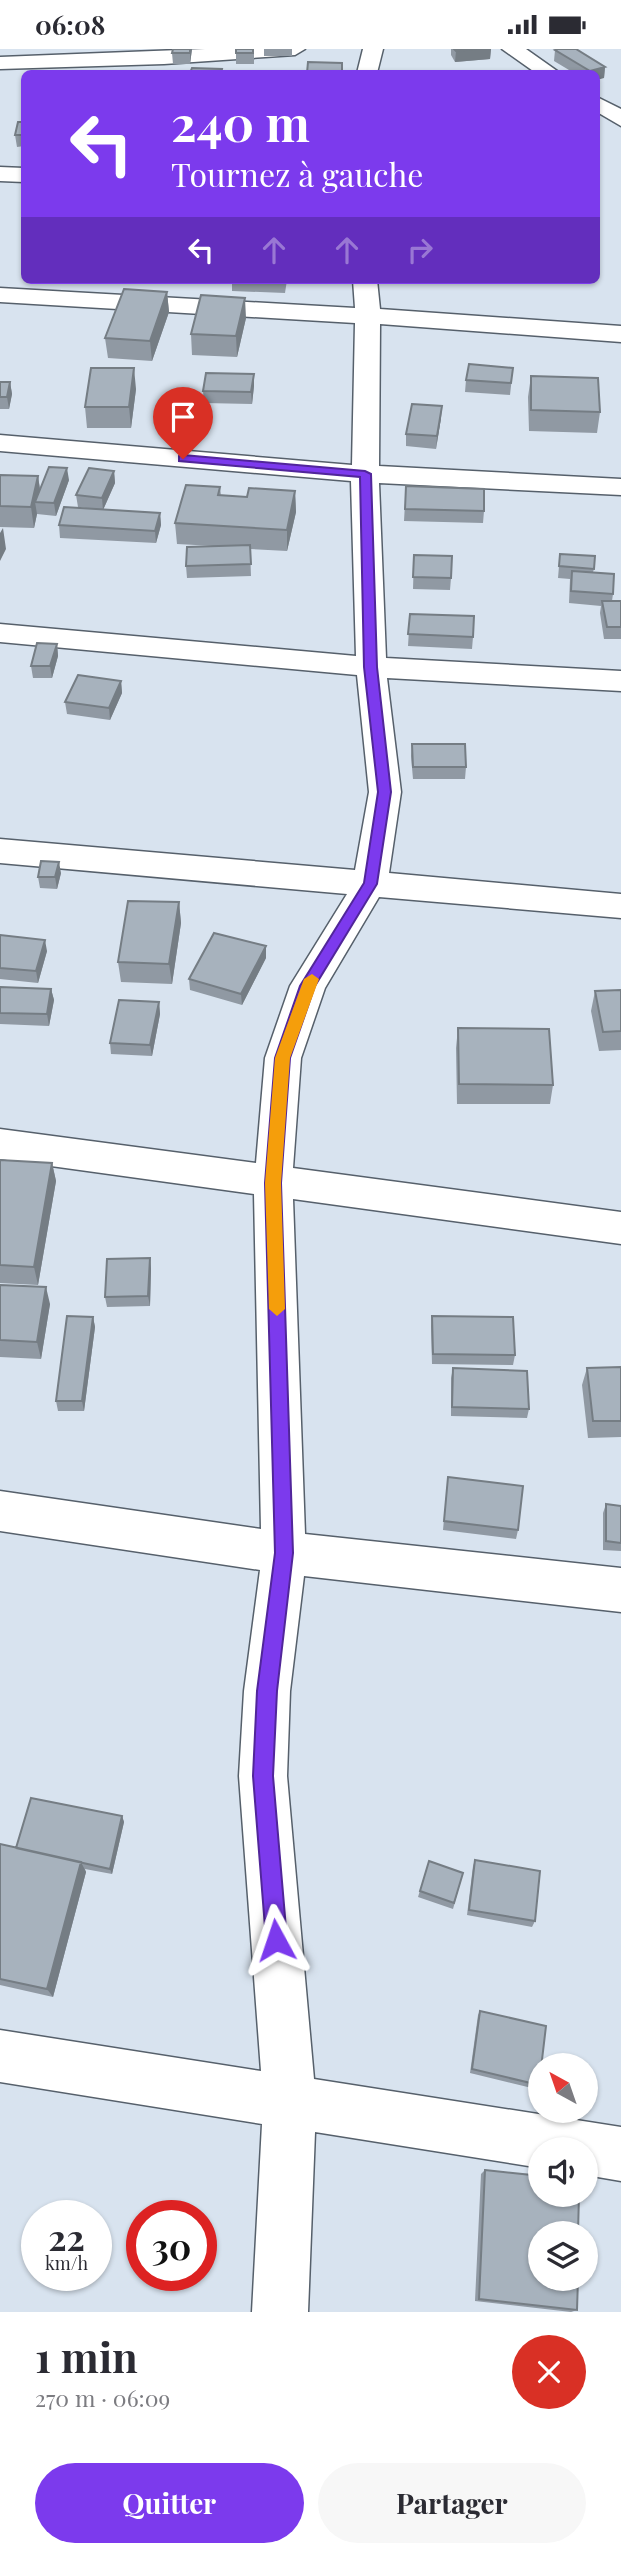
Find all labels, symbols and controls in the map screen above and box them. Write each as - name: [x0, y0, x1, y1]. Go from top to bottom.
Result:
- text: 06:08: [35, 7, 105, 42]
- text: 240 m: [171, 89, 310, 154]
- icon: left: [56, 98, 147, 189]
- text: Tournez à gauche: [171, 152, 424, 195]
- icon: left: [182, 231, 220, 269]
- icon: ahead: [255, 231, 293, 269]
- icon: ahead: [328, 231, 366, 269]
- icon: right: [401, 231, 439, 269]
- pin: [153, 387, 213, 459]
- icon: arrive: [164, 398, 202, 436]
- position arrow: [239, 1903, 313, 1977]
- north arrow: [528, 2053, 598, 2123]
- map controls: [528, 2053, 598, 2291]
- button: sound: [528, 2137, 598, 2207]
- speed limit sign: 30: [126, 2200, 217, 2291]
- text: 22: [48, 2213, 85, 2260]
- button: layers: [528, 2221, 598, 2291]
- text: km/h: [45, 2251, 88, 2275]
- text: 1 min: [35, 2328, 138, 2384]
- button: close: [512, 2335, 586, 2409]
- text: 270 m · 06:09: [35, 2382, 170, 2413]
- button: Quitter: [35, 2463, 304, 2543]
- button: Partager: [318, 2463, 586, 2543]

